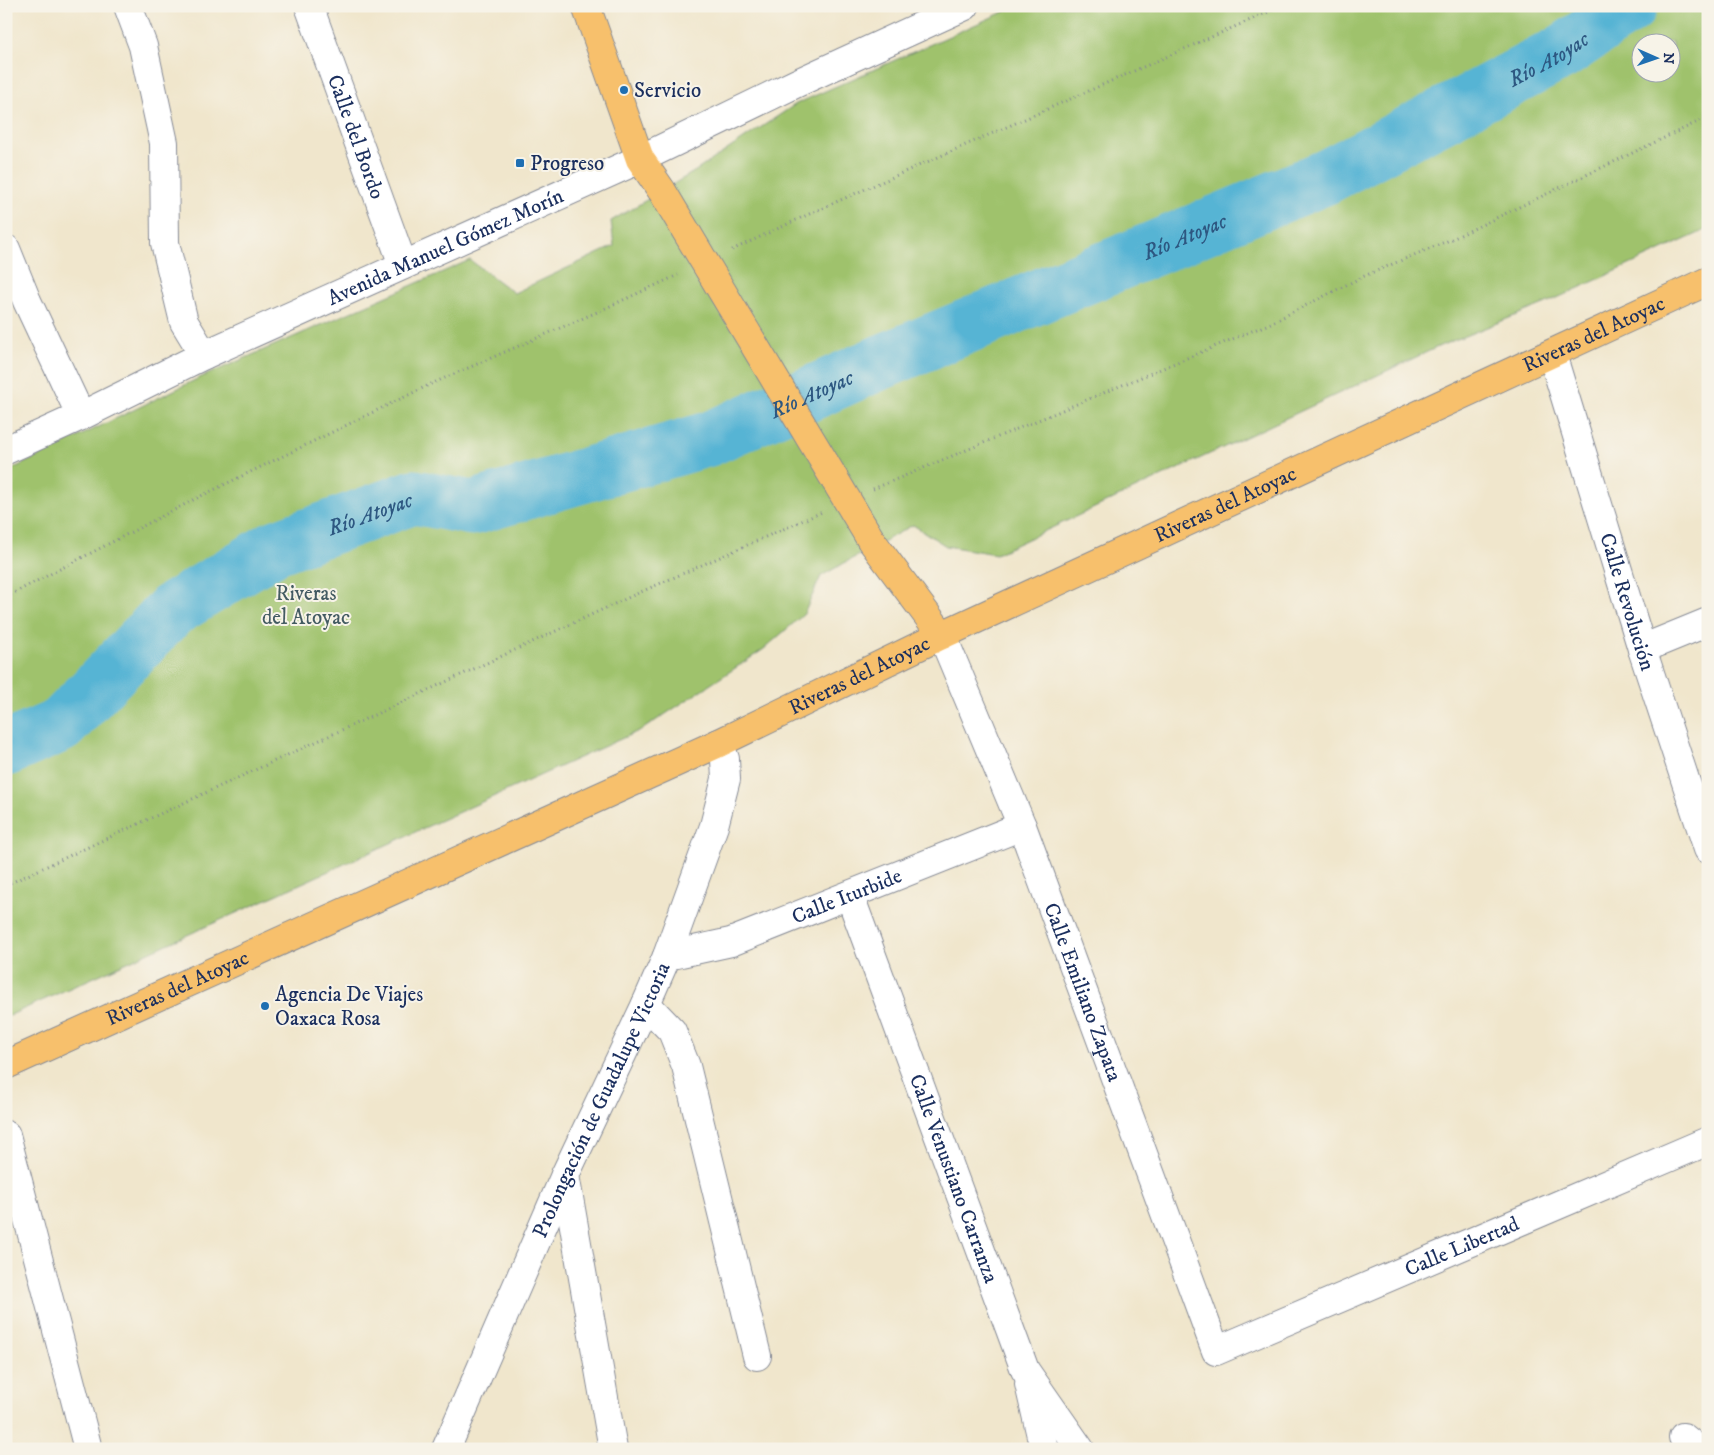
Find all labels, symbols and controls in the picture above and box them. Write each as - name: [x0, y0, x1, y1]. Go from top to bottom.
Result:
- water label: Río Atoyac: [1503, 25, 1595, 94]
- north arrow: [1632, 32, 1682, 82]
- text: N: [1659, 52, 1677, 65]
- street label: Calle del Bordo: [321, 71, 390, 203]
- place label: Servicio: [634, 78, 701, 104]
- marker: Servicio: [618, 84, 630, 96]
- place label: Progreso: [530, 151, 604, 177]
- marker: Progreso: [514, 157, 526, 169]
- street label: Avenida Manuel Gómez Morín: [323, 183, 568, 312]
- water label: Río Atoyac: [1138, 207, 1232, 267]
- street label: Riveras del Atoyac: [1519, 291, 1669, 379]
- water label: Río Atoyac: [765, 364, 859, 425]
- street label: Riveras del Atoyac: [1150, 461, 1301, 549]
- water label: Río Atoyac: [323, 486, 417, 543]
- street label: Calle Revolución: [1593, 530, 1660, 674]
- park label: Riveras del Atoyac: [262, 581, 350, 631]
- street label: Riveras del Atoyac: [785, 631, 934, 721]
- street label: Calle Iturbide: [788, 863, 906, 930]
- street label: Calle Emiliano Zapata: [1038, 899, 1127, 1085]
- street label: Riveras del Atoyac: [102, 945, 253, 1032]
- street label: Prolongación de Guadalupe Victoria: [527, 958, 677, 1242]
- place label: Agencia De Viajes Oaxaca Rosa: [275, 982, 423, 1032]
- marker: Agencia De Viajes Oaxaca Rosa: [259, 1000, 271, 1012]
- street label: Calle Venustiano Carranza: [903, 1071, 1004, 1287]
- street label: Calle Libertad: [1401, 1211, 1524, 1283]

